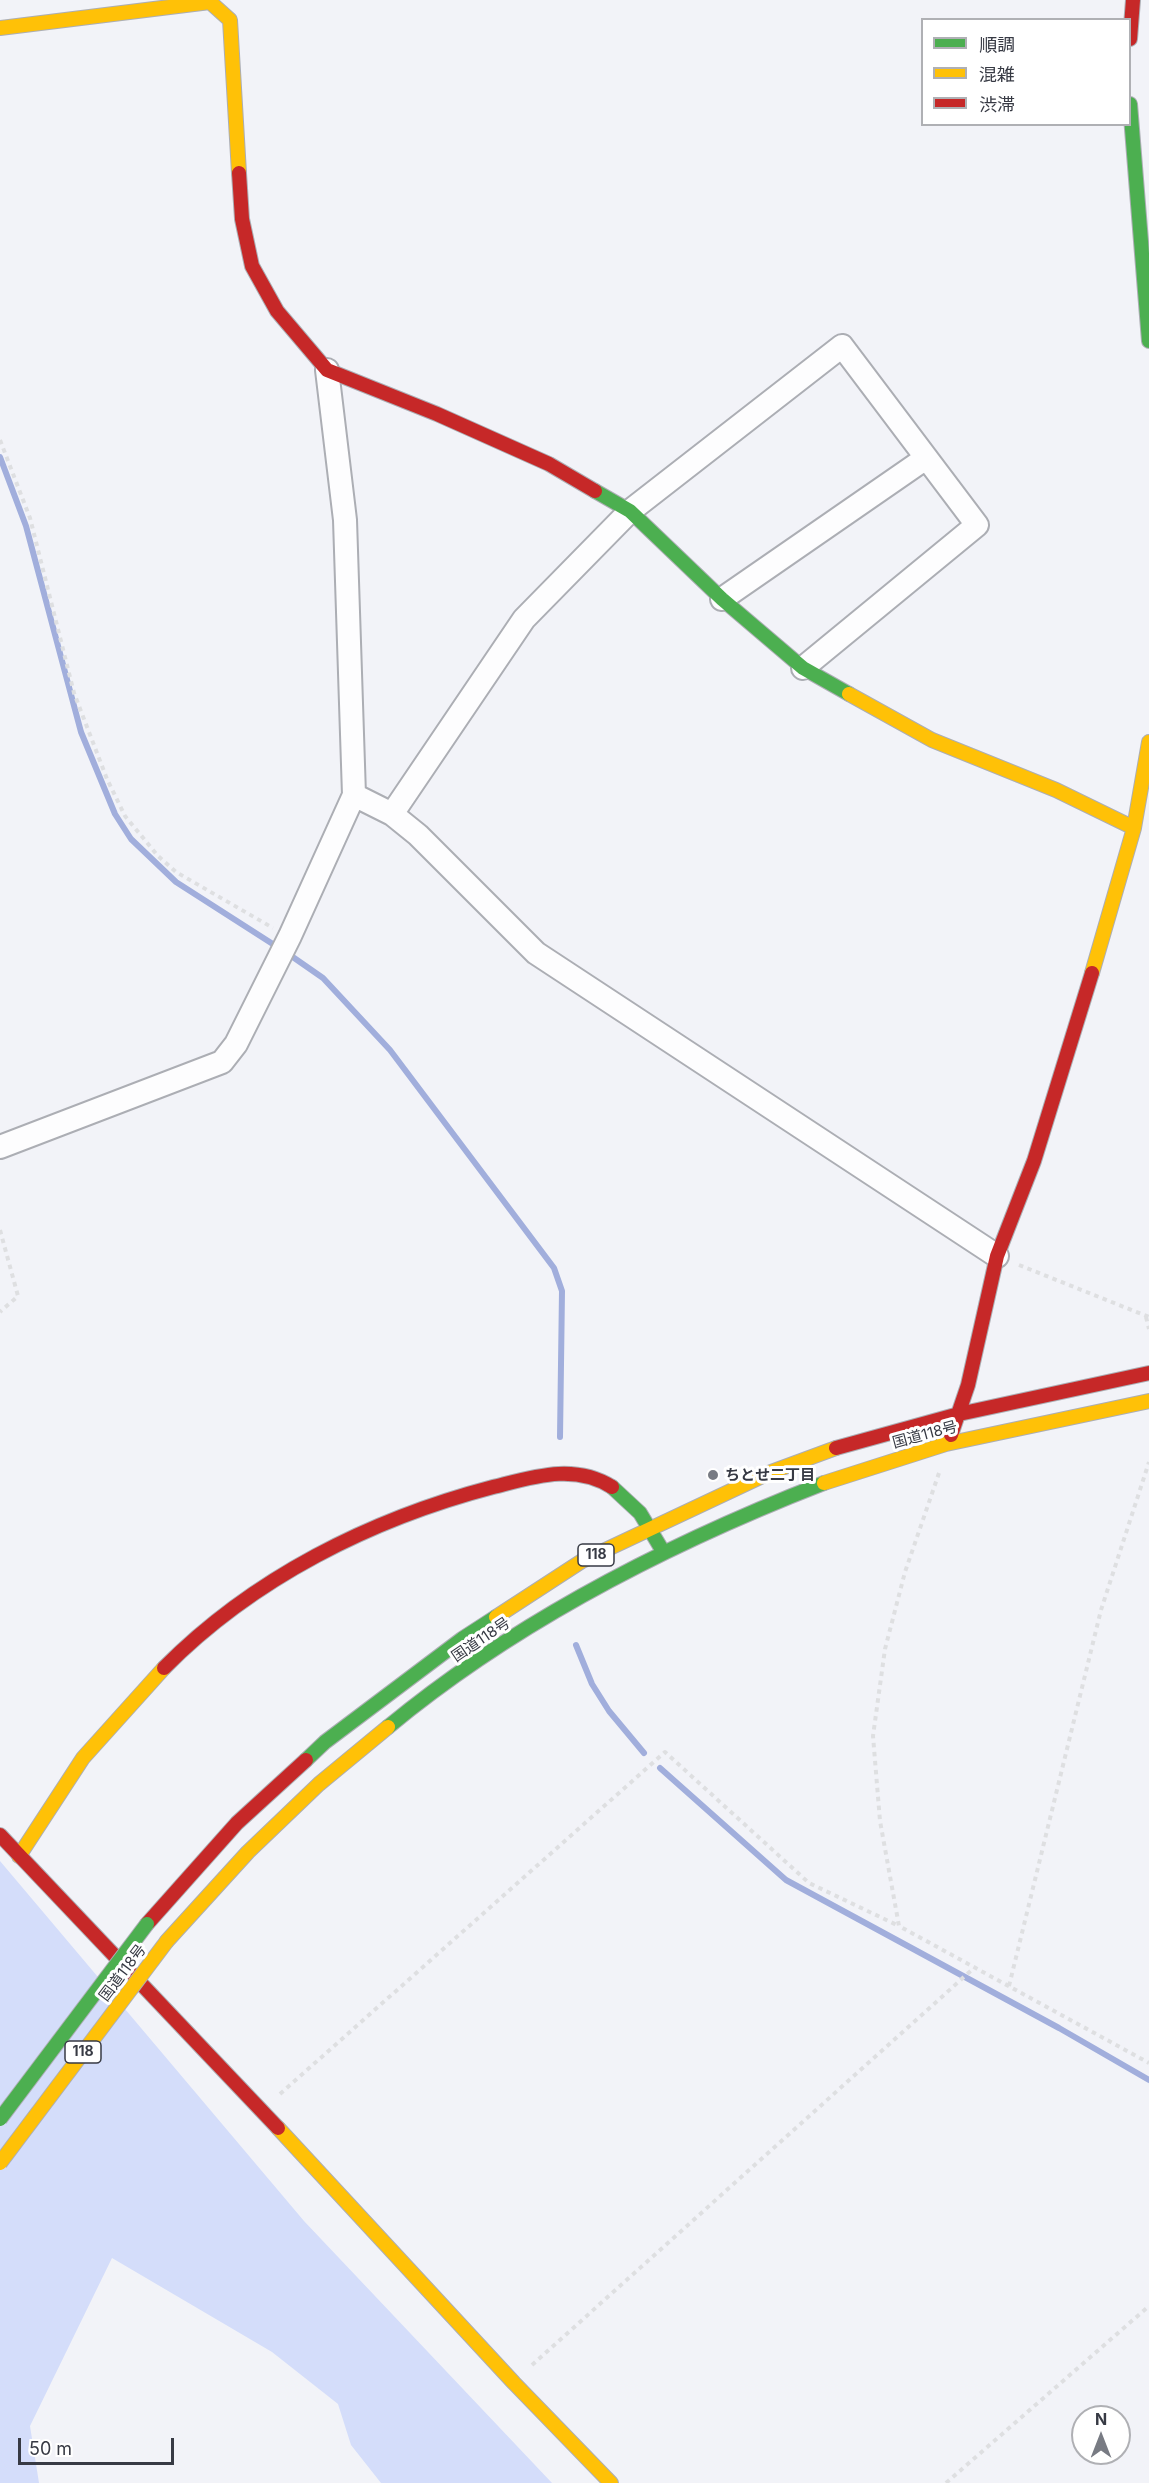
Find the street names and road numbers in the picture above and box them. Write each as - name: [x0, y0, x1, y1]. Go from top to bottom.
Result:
- street label: 国道118号: [891, 1418, 959, 1452]
- road number: 118: [578, 1544, 614, 1566]
- street label: 国道118号: [448, 1614, 514, 1666]
- street label: 国道118号: [96, 1941, 150, 2005]
- road number: 118: [65, 2041, 101, 2063]

